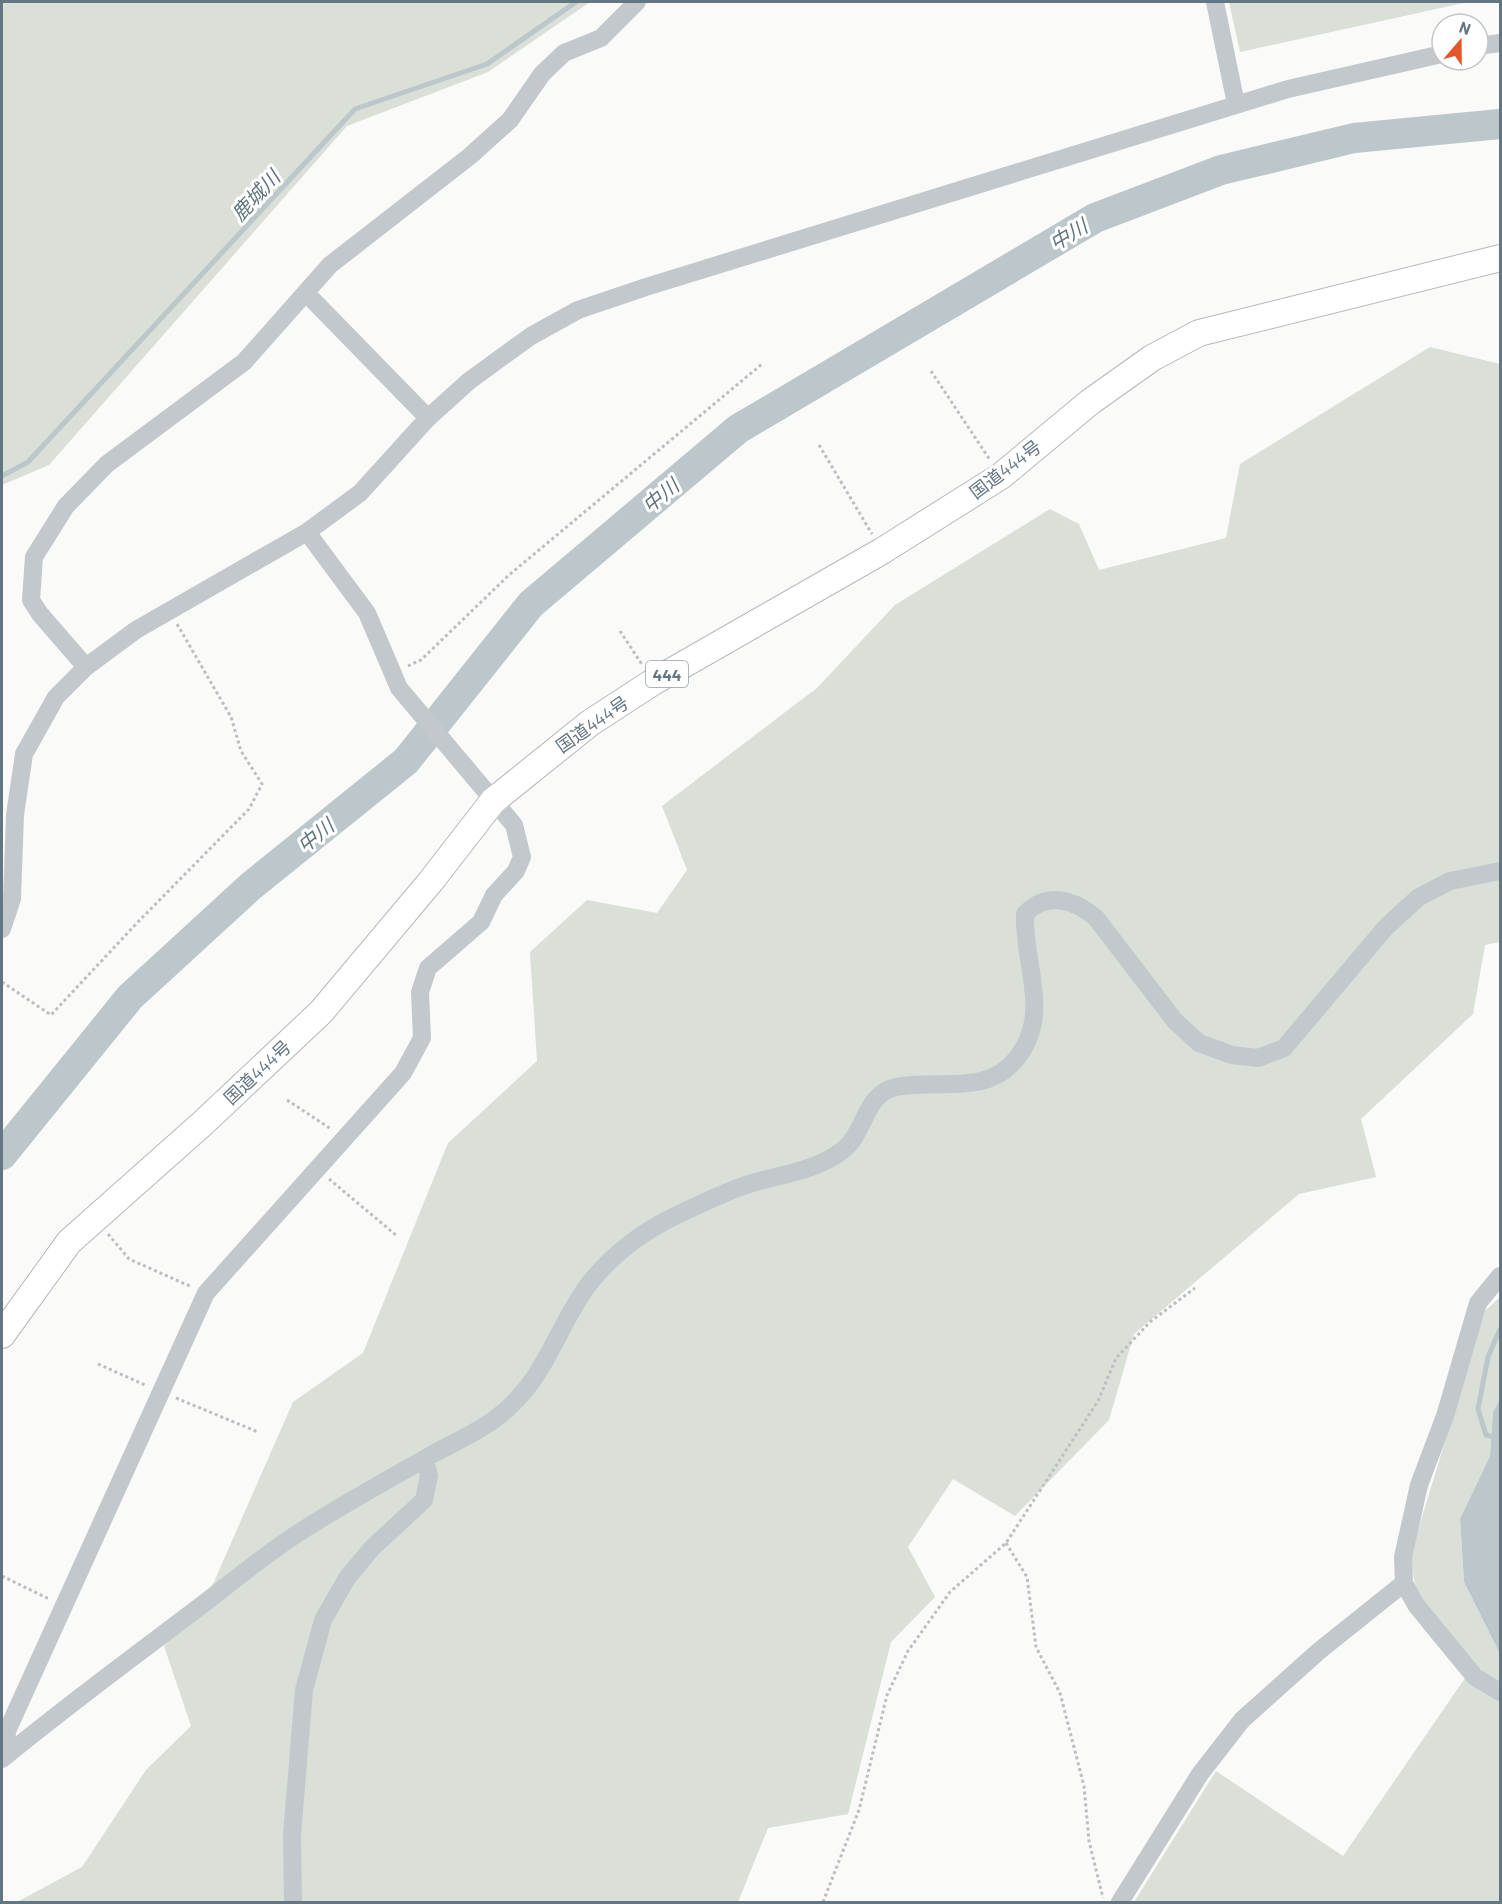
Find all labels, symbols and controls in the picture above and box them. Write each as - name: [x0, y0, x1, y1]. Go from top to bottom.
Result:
- north arrow: [1430, 12, 1490, 72]
- text: N: [1457, 17, 1474, 38]
- water label: 鹿城川: [226, 163, 286, 225]
- water label: 中川: [1045, 212, 1093, 255]
- street label: 国道444号: [965, 435, 1045, 503]
- water label: 中川: [637, 472, 685, 517]
- road number: 444: [646, 661, 688, 687]
- street label: 国道444号: [551, 691, 633, 757]
- water label: 中川: [292, 812, 340, 857]
- street label: 国道444号: [219, 1035, 295, 1109]

